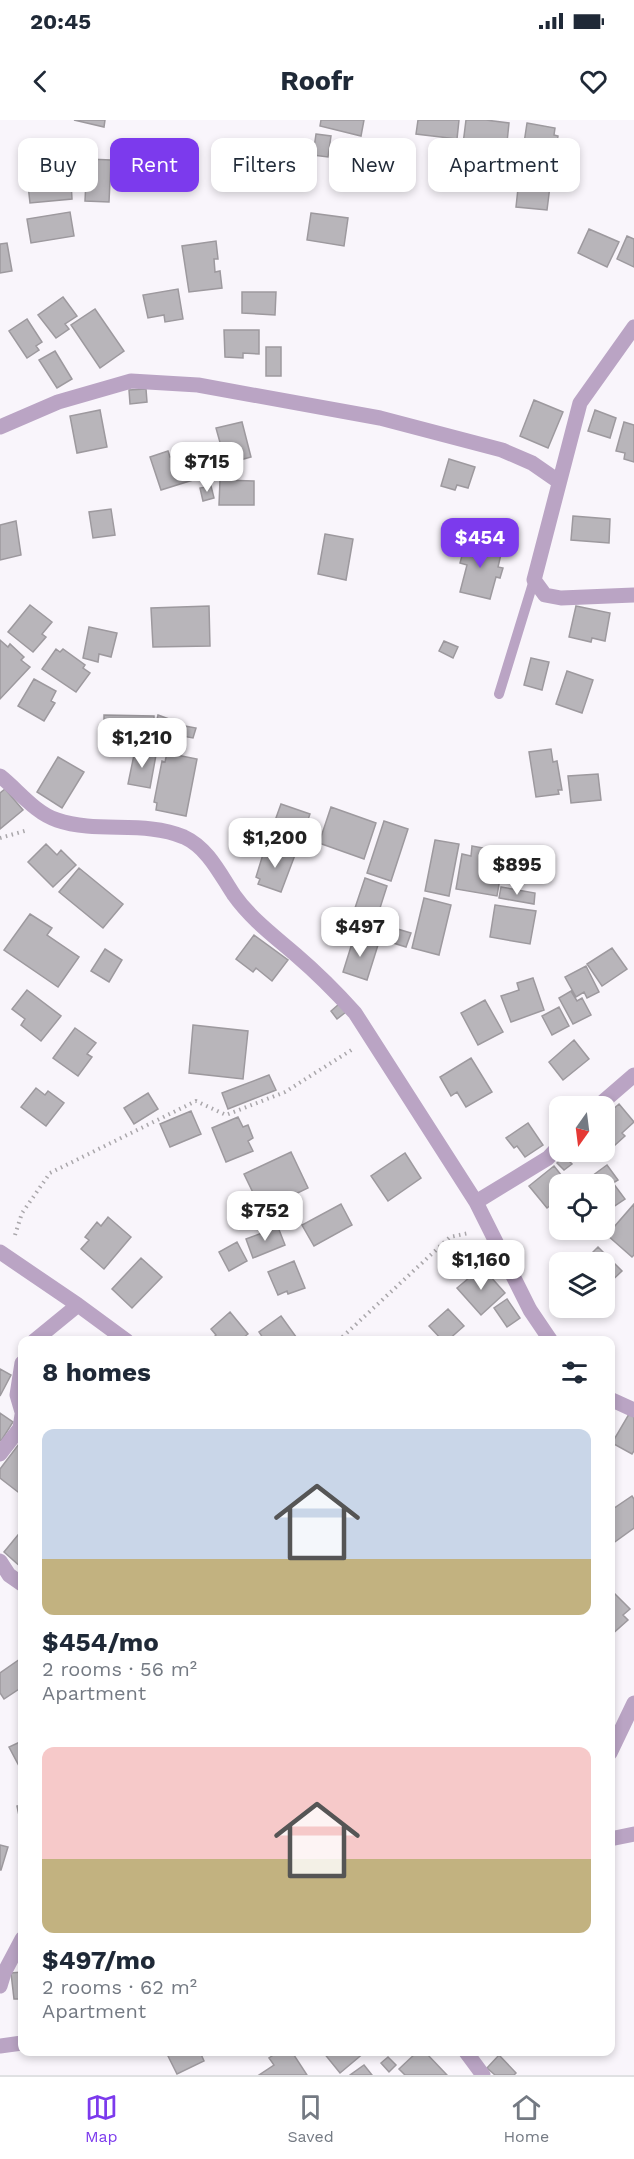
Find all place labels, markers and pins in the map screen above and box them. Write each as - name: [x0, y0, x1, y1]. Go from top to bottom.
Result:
- pin: $715: [171, 442, 243, 493]
- pin: $454: [444, 518, 516, 569]
- pin: $1,210: [93, 718, 191, 769]
- pin: $1,200: [226, 818, 324, 869]
- pin: $895: [481, 845, 553, 896]
- pin: $497: [324, 907, 396, 958]
- pin: $752: [229, 1191, 301, 1242]
- pin: $1,160: [432, 1240, 530, 1291]

